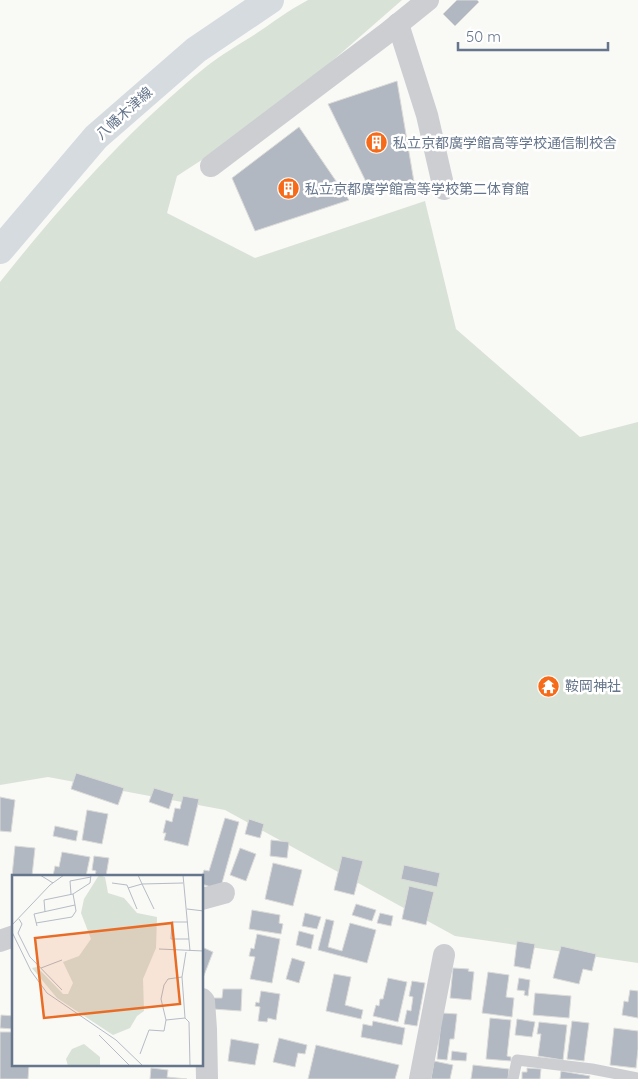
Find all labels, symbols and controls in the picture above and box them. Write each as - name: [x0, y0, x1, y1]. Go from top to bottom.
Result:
- scale bar: [458, 20, 608, 52]
- text: 50 m: [466, 27, 501, 46]
- street label: 八幡木津線: [92, 83, 156, 143]
- building icon: 私立京都廣学館高等学校通信制校舎: [365, 131, 389, 155]
- place label: 私立京都廣学館高等学校通信制校舎: [393, 134, 617, 152]
- building icon: 私立京都廣学館高等学校第二体育館: [277, 177, 301, 201]
- place label: 私立京都廣学館高等学校第二体育館: [305, 180, 529, 198]
- temple icon: 鞍岡神社: [537, 674, 561, 698]
- place label: 鞍岡神社: [565, 677, 621, 695]
- inset map: [12, 875, 204, 1066]

